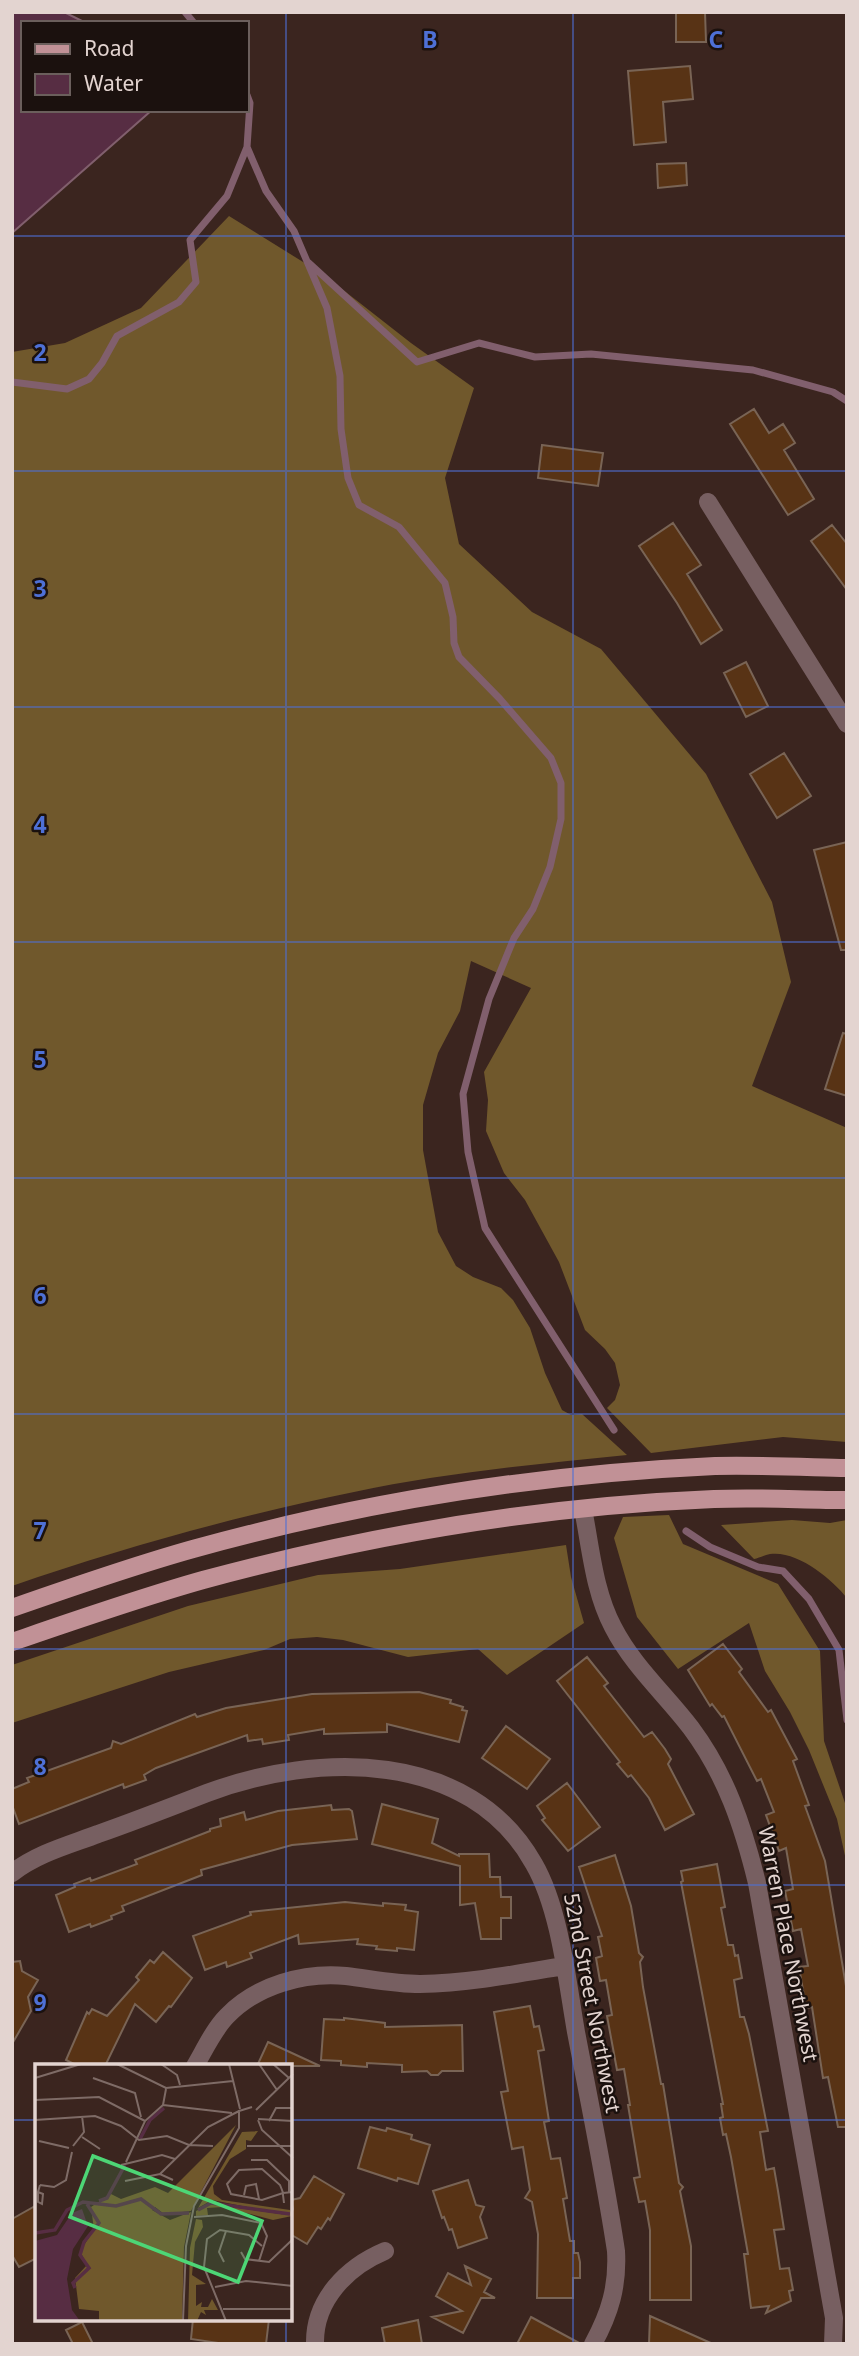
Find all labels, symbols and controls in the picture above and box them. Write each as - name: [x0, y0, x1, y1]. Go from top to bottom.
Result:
- legend: [21, 21, 248, 112]
- text: B: [422, 23, 438, 55]
- text: C: [709, 23, 724, 55]
- text: Road: [84, 34, 134, 62]
- text: Water: [84, 69, 143, 97]
- text: 2: [33, 336, 47, 368]
- text: 3: [33, 572, 47, 604]
- text: 4: [33, 808, 47, 840]
- text: 5: [33, 1043, 47, 1075]
- text: 6: [33, 1279, 47, 1311]
- text: 7: [33, 1514, 47, 1546]
- text: 8: [33, 1750, 47, 1782]
- street label: Warren Place Northwest: [752, 1824, 826, 2064]
- street label: 52nd Street Northwest: [558, 1891, 628, 2116]
- text: 9: [33, 1986, 47, 2018]
- inset map: [35, 2064, 292, 2321]

